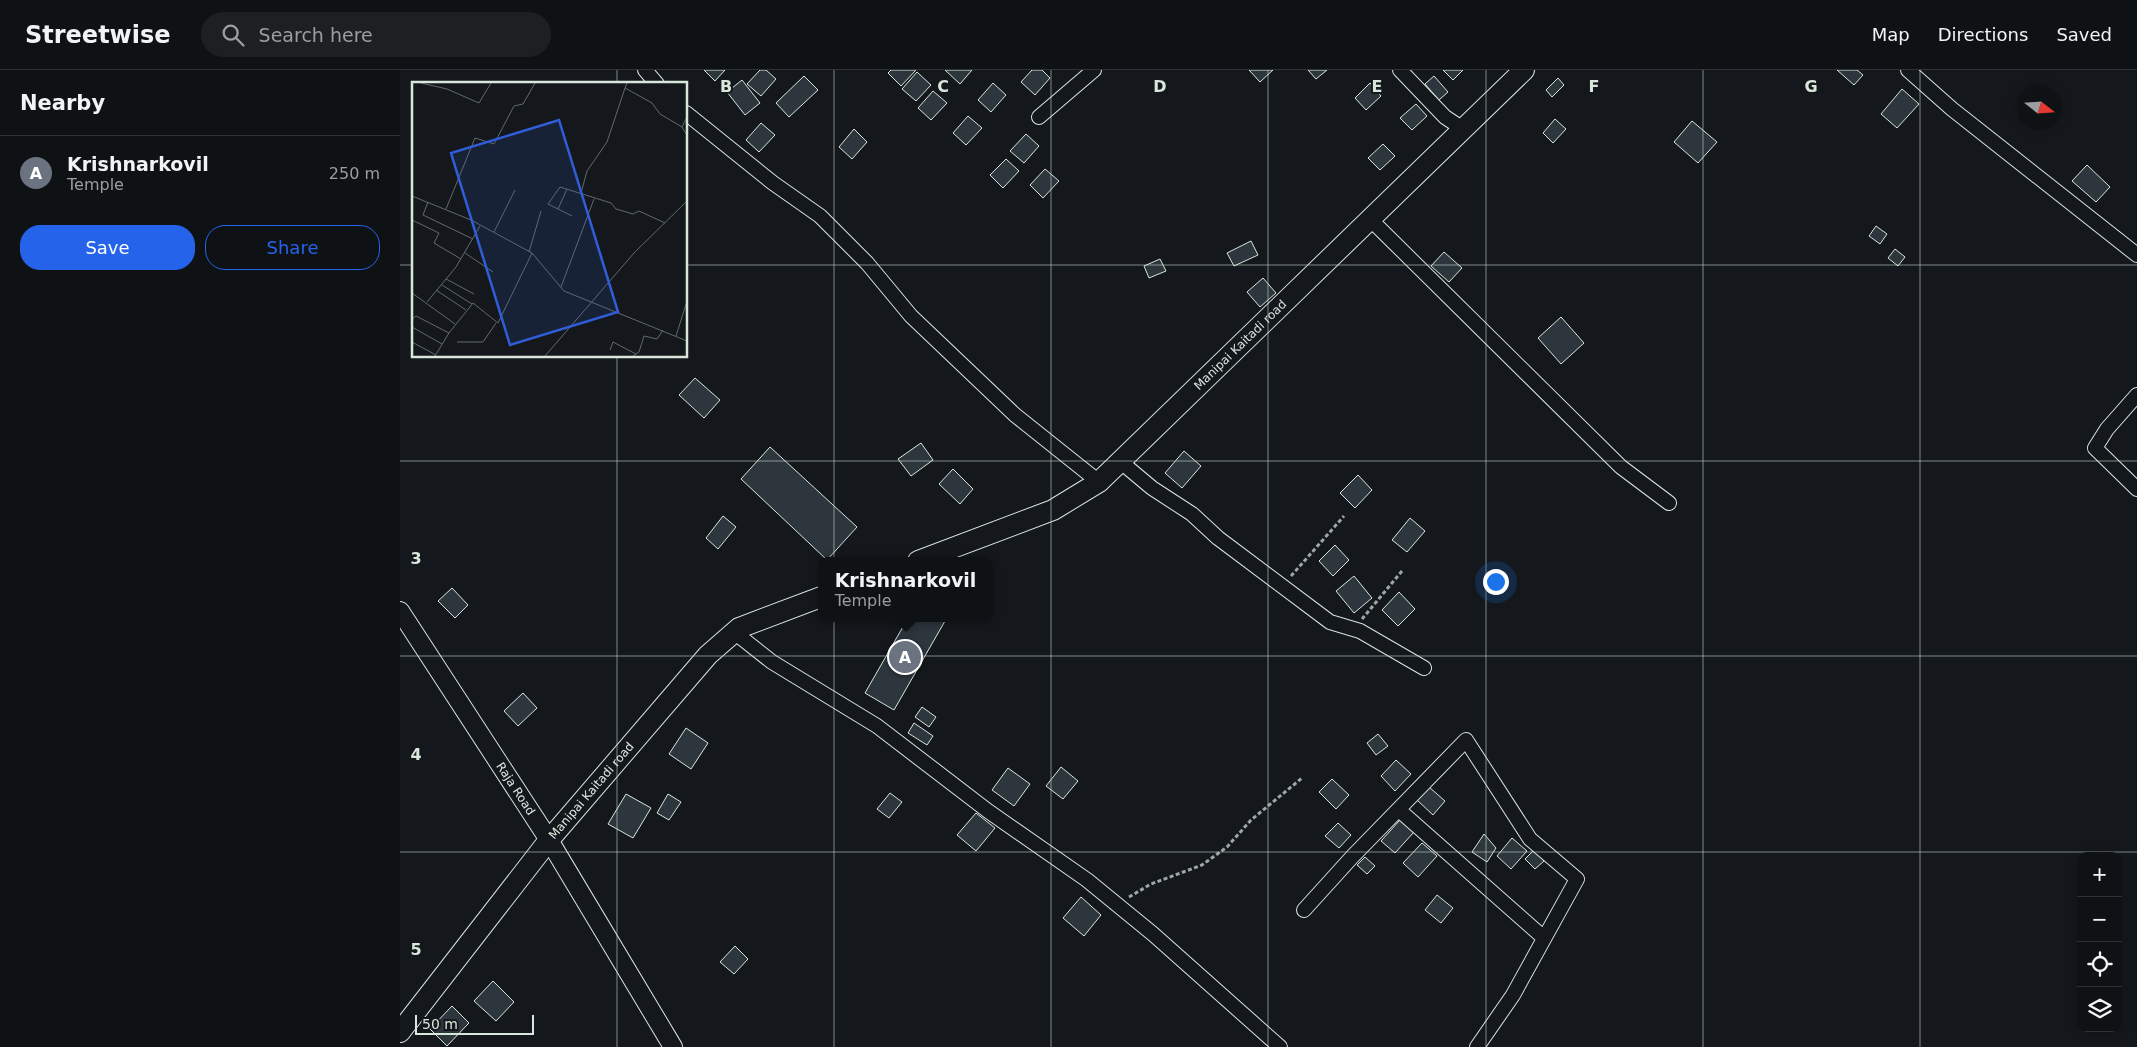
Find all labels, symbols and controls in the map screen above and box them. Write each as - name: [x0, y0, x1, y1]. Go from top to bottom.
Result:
- search box: [201, 12, 551, 57]
- text: Streetwise: [25, 21, 171, 49]
- icon: search: [219, 21, 247, 49]
- text: Search here: [259, 24, 373, 46]
- text: Map: [1872, 24, 1910, 45]
- text: Directions: [1938, 24, 2028, 45]
- text: Saved: [2056, 24, 2112, 45]
- text: B: [720, 77, 732, 96]
- text: C: [937, 77, 949, 96]
- text: D: [1153, 77, 1167, 96]
- text: E: [1372, 77, 1382, 96]
- text: F: [1589, 77, 1599, 96]
- text: G: [1804, 77, 1818, 96]
- inset map: [412, 82, 688, 358]
- north arrow: [2017, 85, 2062, 130]
- text: Nearby: [20, 91, 105, 115]
- text: Krishnarkovil: [67, 153, 209, 175]
- text: A: [30, 164, 42, 183]
- text: 250 m: [329, 164, 380, 183]
- text: Temple: [67, 175, 124, 194]
- button: Save: [20, 225, 195, 270]
- button: Share: [205, 225, 380, 270]
- street label: Manipai Kaitadi road: [1191, 297, 1289, 393]
- text: 3: [410, 549, 422, 568]
- popup: [818, 557, 993, 622]
- text: Krishnarkovil: [835, 569, 976, 591]
- your location: [1483, 569, 1509, 595]
- text: Temple: [835, 591, 892, 610]
- pin: A: [889, 638, 921, 676]
- street label: Manipai Kaitadi road: [546, 739, 637, 842]
- text: 4: [410, 745, 422, 764]
- street label: Raja Road: [493, 760, 538, 818]
- map controls: [2077, 852, 2122, 1032]
- button: +: [2077, 852, 2122, 897]
- button: −: [2077, 897, 2122, 942]
- text: 5: [410, 940, 422, 959]
- button: locate: [2077, 942, 2122, 987]
- button: layers: [2077, 987, 2122, 1032]
- scale bar: [415, 1012, 534, 1035]
- text: 50 m: [422, 1016, 458, 1032]

